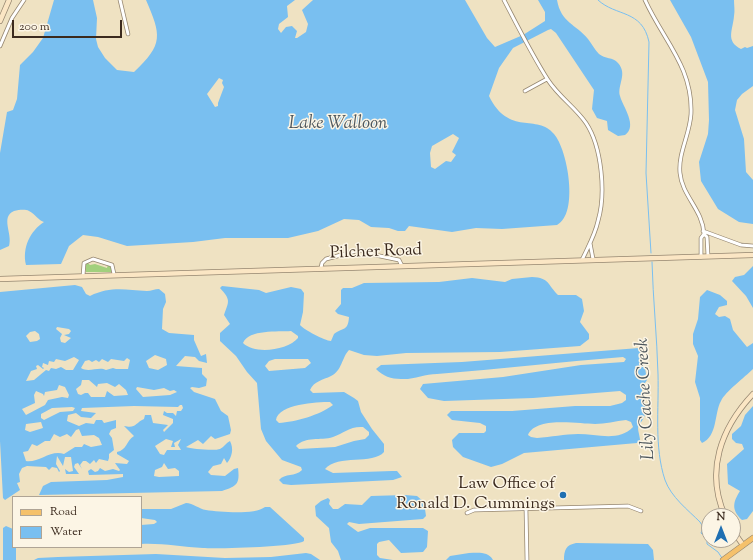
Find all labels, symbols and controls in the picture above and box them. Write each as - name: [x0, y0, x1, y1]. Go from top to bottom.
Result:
- scale bar: [14, 12, 124, 38]
- text: 200 m: [19, 18, 50, 36]
- water label: Lake Walloon: [288, 114, 388, 136]
- street label: Pilcher Road: [330, 241, 422, 265]
- water label: Lily Cache Creek: [633, 337, 661, 461]
- place label: Law Office of Ronald D. Cummings: [396, 475, 555, 515]
- marker: Law Office of Ronald D. Cummings: [558, 490, 568, 500]
- legend: [12, 496, 142, 548]
- text: Road: [50, 503, 77, 521]
- north arrow: [701, 508, 741, 548]
- text: N: [717, 509, 725, 525]
- text: Water: [50, 523, 82, 541]

